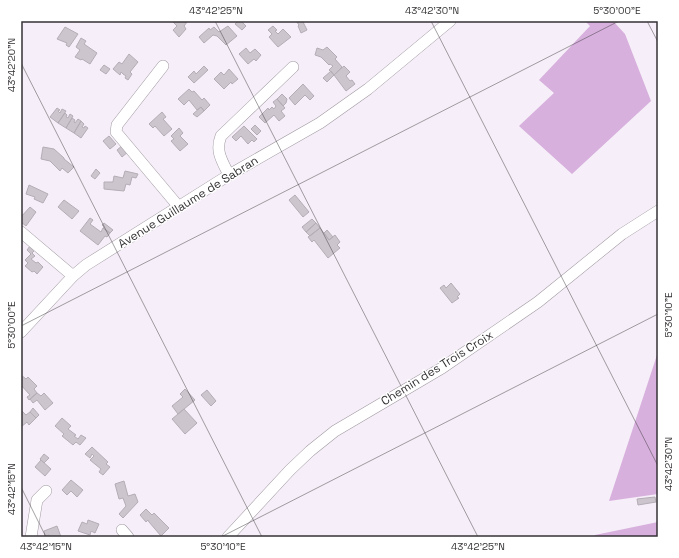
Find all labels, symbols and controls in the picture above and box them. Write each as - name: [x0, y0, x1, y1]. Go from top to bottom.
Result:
- text: 43°42'25"N: [189, 4, 243, 17]
- text: 43°42'30"N: [405, 4, 459, 17]
- text: 5°30'00"E: [593, 4, 641, 17]
- text: 43°42'20"N: [5, 38, 18, 92]
- street label: Avenue Guillaume de Sabran: [115, 152, 261, 252]
- text: 5°30'10"E: [662, 292, 675, 338]
- text: 5°30'00"E: [5, 301, 18, 349]
- street label: Chemin des Trois Croix: [378, 327, 496, 409]
- text: 43°42'30"N: [662, 437, 675, 491]
- text: 43°42'15"N: [5, 463, 18, 515]
- text: 43°42'15"N: [20, 540, 72, 553]
- text: 5°30'10"E: [200, 540, 246, 553]
- text: 43°42'25"N: [451, 540, 505, 553]

